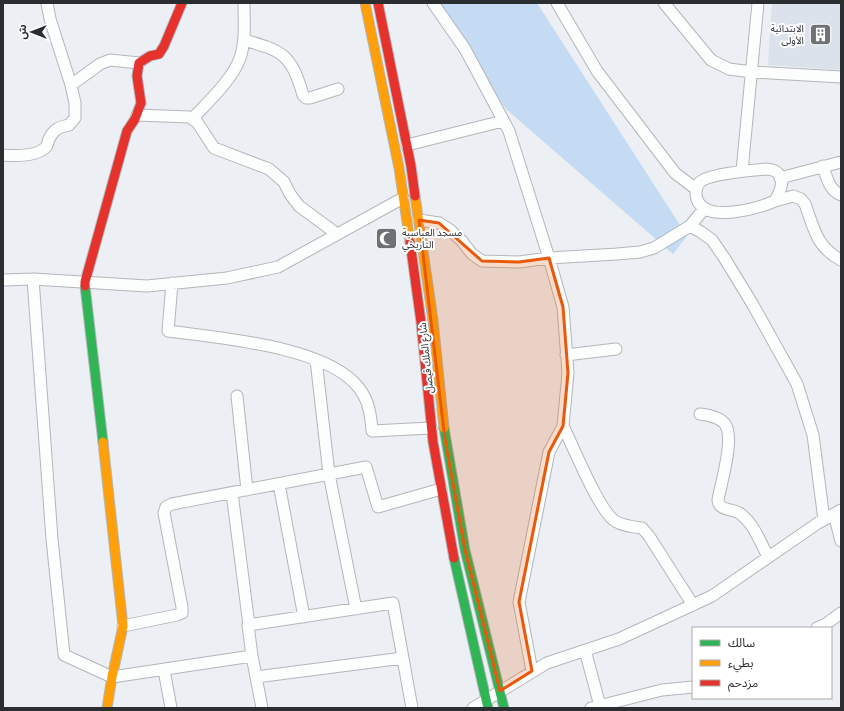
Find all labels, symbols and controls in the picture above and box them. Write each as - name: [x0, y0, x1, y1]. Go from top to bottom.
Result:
- north arrow: [12, 12, 52, 52]
- building icon: الابتدائية الأولى: [807, 21, 833, 47]
- place label: الابتدائية الأولى: [770, 23, 804, 47]
- text: ش: [16, 24, 29, 40]
- mosque icon: مسجد العباسية التاريخي: [373, 225, 399, 251]
- place label: مسجد العباسية التاريخي: [402, 227, 462, 252]
- street label: شارع الملك فيصل: [417, 322, 437, 394]
- legend: [692, 627, 832, 699]
- text: سالك: [728, 636, 755, 650]
- text: بطيء: [728, 656, 754, 673]
- text: مزدحم: [728, 676, 758, 692]

